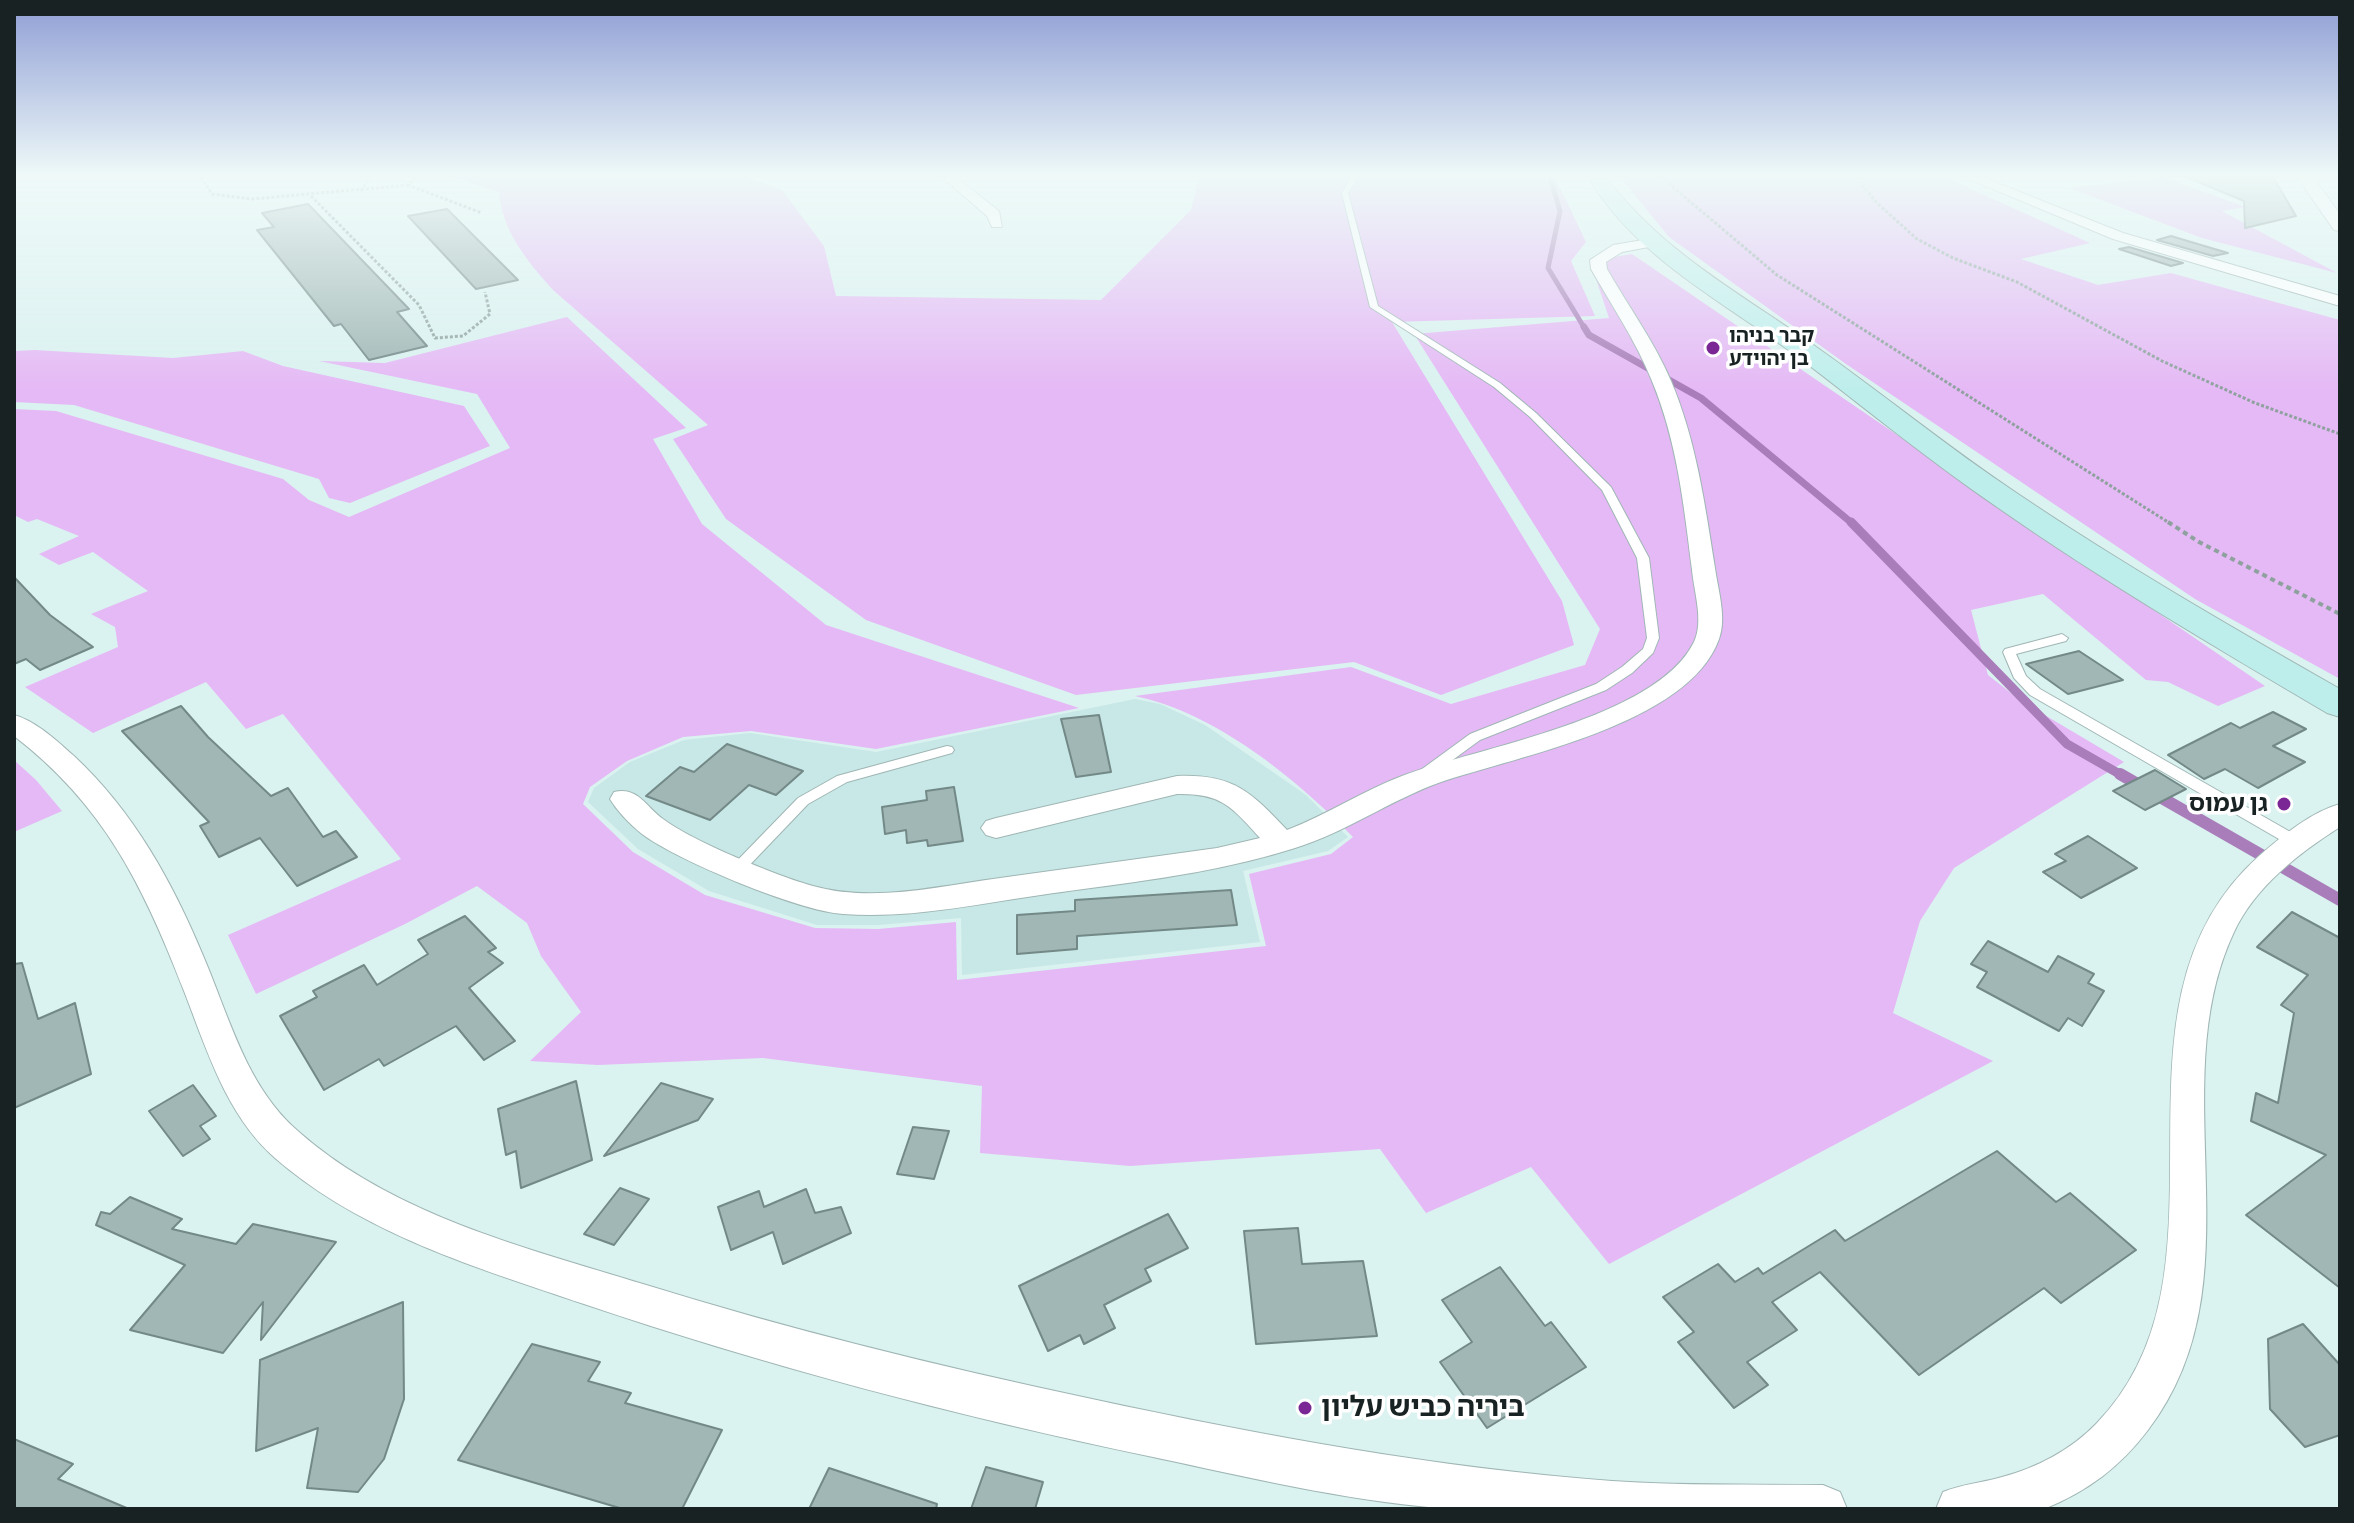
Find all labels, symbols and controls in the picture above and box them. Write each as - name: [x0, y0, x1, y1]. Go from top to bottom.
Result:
- place label: קבר בניהו בן יהוידע: [1729, 324, 1814, 371]
- marker: קבר בניהו בן יהוידע: [1704, 339, 1722, 357]
- place label: גן עמוס: [2189, 790, 2268, 818]
- marker: גן עמוס: [2275, 795, 2293, 813]
- place label: ביריה כביש עליון: [1321, 1391, 1525, 1425]
- marker: ביריה כביש עליון: [1296, 1399, 1314, 1417]

